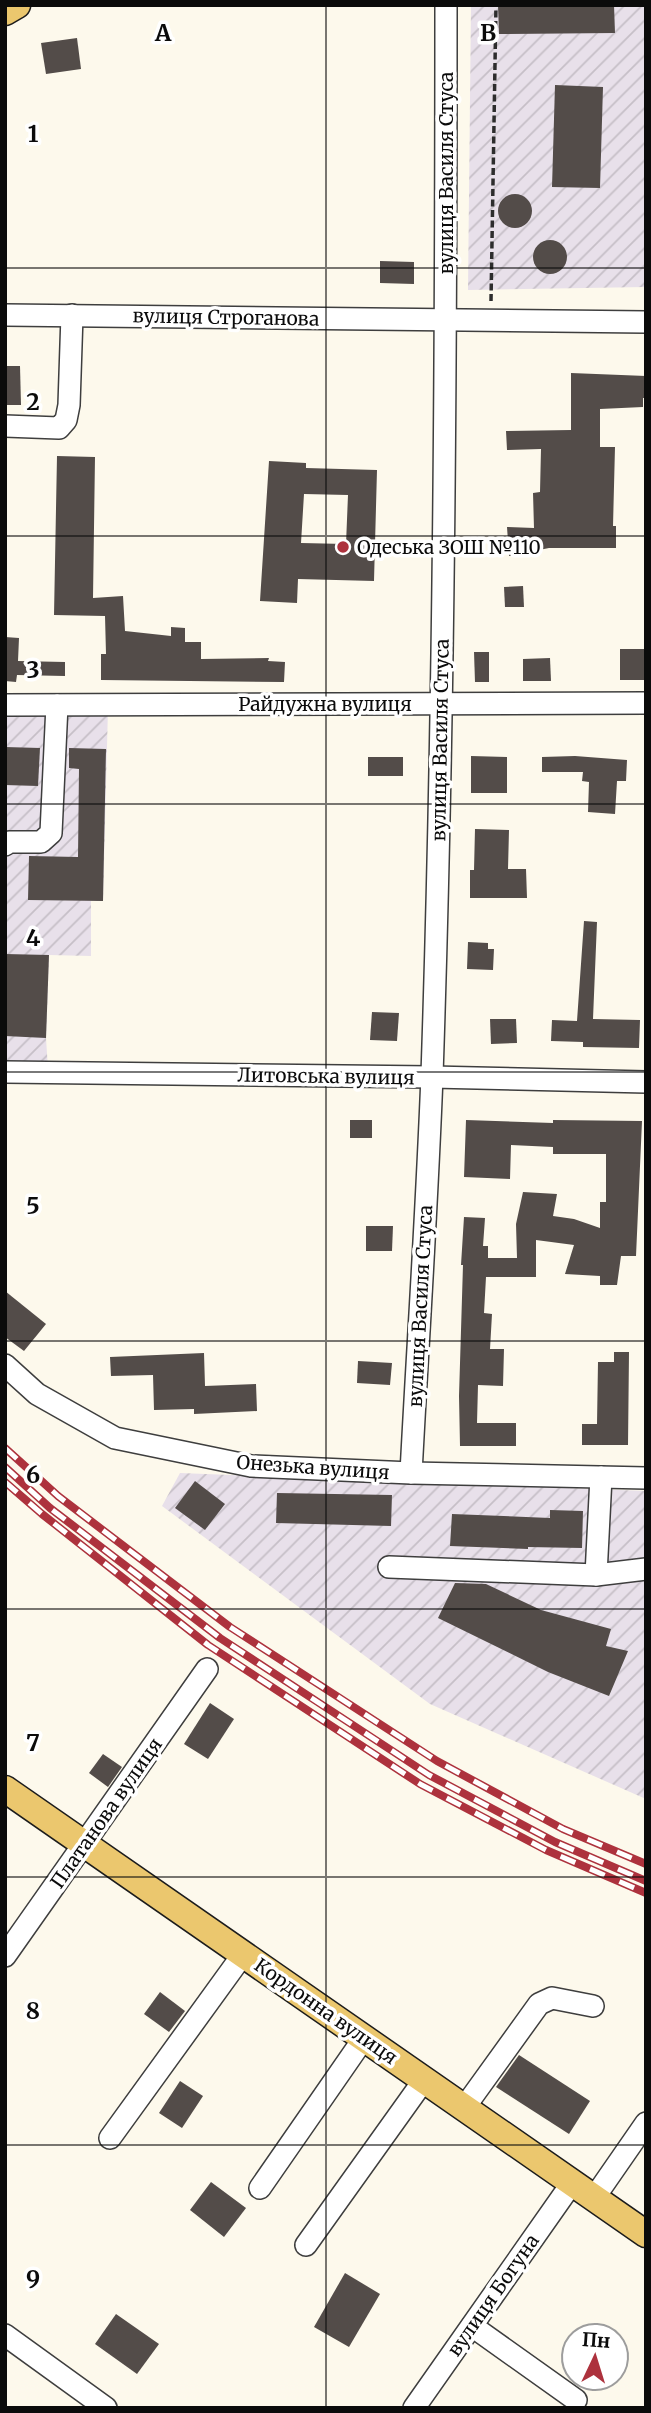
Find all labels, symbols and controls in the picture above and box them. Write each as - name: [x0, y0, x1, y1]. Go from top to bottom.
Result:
- text: A: [154, 18, 172, 47]
- text: B: [480, 18, 496, 47]
- street label: вулиця Василя Стуса: [434, 72, 458, 274]
- text: 1: [28, 119, 39, 148]
- street label: вулиця Строганова: [132, 303, 320, 331]
- text: 2: [26, 387, 40, 416]
- place label: Одеська ЗОШ №110: [357, 535, 541, 559]
- marker: Одеська ЗОШ №110: [335, 539, 351, 555]
- street label: вулиця Василя Стуса: [426, 639, 454, 841]
- text: 3: [26, 655, 40, 684]
- street label: Райдужна вулиця: [238, 692, 412, 716]
- text: 4: [26, 923, 41, 952]
- street label: Литовська вулиця: [237, 1062, 415, 1090]
- text: 5: [26, 1191, 40, 1220]
- street label: вулиця Василя Стуса: [403, 1204, 437, 1408]
- street label: Онезька вулиця: [236, 1450, 390, 1484]
- text: 6: [26, 1460, 40, 1489]
- text: 7: [26, 1728, 40, 1757]
- street label: Платанова вулиця: [45, 1733, 167, 1893]
- street label: Кордонна вулиця: [250, 1953, 402, 2069]
- text: 8: [26, 1996, 40, 2025]
- street label: вулиця Богуна: [442, 2229, 544, 2361]
- text: 9: [26, 2264, 40, 2293]
- north arrow: [560, 2322, 630, 2392]
- text: Пн: [581, 2327, 611, 2353]

